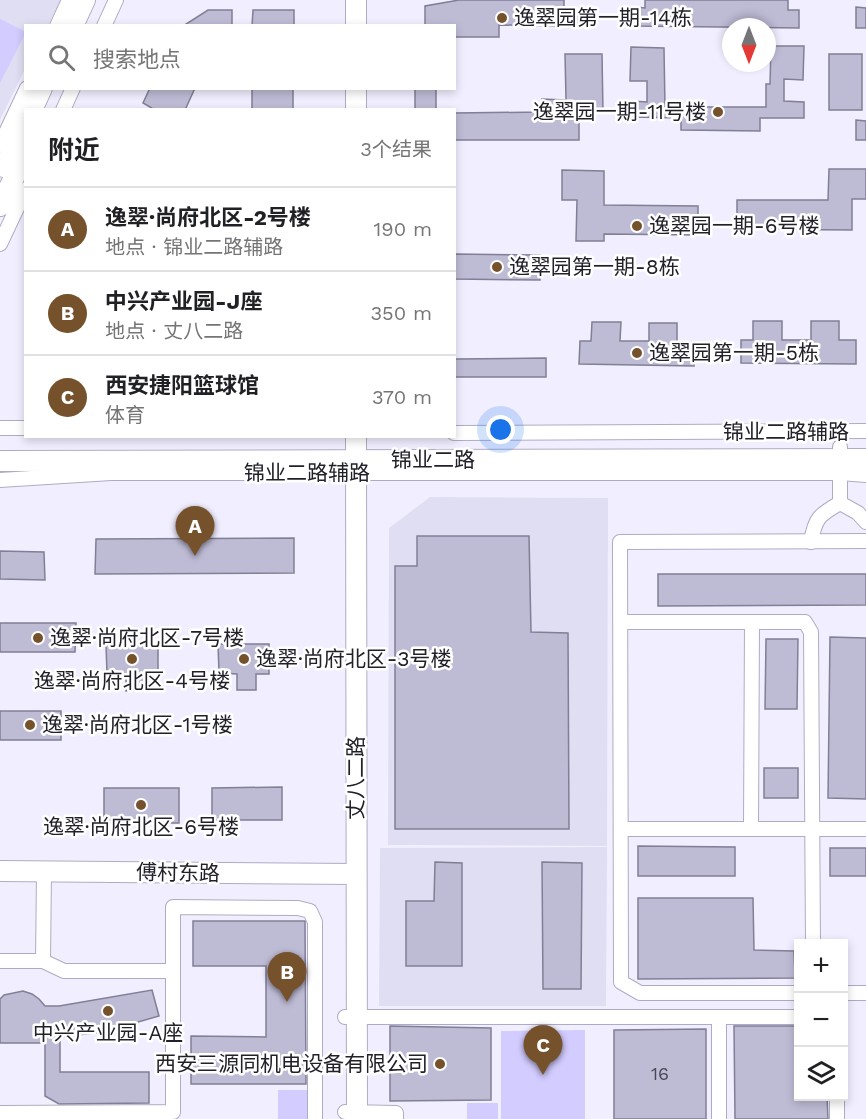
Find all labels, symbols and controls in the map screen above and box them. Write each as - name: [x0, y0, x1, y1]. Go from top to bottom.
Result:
- place label: 逸翠园第一期-14栋: [514, 5, 692, 30]
- marker: 逸翠园第一期-14栋: [495, 11, 509, 25]
- north arrow: [722, 18, 776, 72]
- search box: [24, 24, 456, 90]
- icon: search: [45, 41, 78, 74]
- text: 搜索地点: [93, 47, 181, 72]
- place label: 逸翠园一期-11号楼: [533, 99, 706, 124]
- marker: 逸翠园一期-11号楼: [711, 105, 725, 119]
- text: 附近: [48, 135, 100, 165]
- text: 3个结果: [360, 137, 432, 161]
- text: 逸翠·尚府北区-2号楼: [105, 205, 311, 230]
- place label: 逸翠园一期-6号楼: [649, 213, 819, 238]
- text: A: [61, 217, 74, 241]
- text: 190 m: [374, 217, 432, 241]
- marker: 逸翠园一期-6号楼: [630, 219, 644, 233]
- text: 地点 · 锦业二路辅路: [105, 235, 283, 259]
- place label: 逸翠园第一期-8栋: [509, 254, 680, 279]
- marker: 逸翠园第一期-8栋: [490, 260, 504, 274]
- text: 中兴产业园-J座: [105, 289, 262, 314]
- text: B: [61, 301, 74, 325]
- text: 350 m: [370, 301, 432, 325]
- text: 地点 · 丈八二路: [105, 319, 243, 343]
- place label: 逸翠园第一期-5栋: [649, 340, 819, 365]
- marker: 逸翠园第一期-5栋: [630, 346, 644, 360]
- text: 西安捷阳篮球馆: [105, 373, 259, 398]
- text: C: [61, 385, 74, 409]
- text: 370 m: [372, 385, 432, 409]
- text: 体育: [105, 403, 145, 427]
- your location: [486, 415, 515, 444]
- street label: 锦业二路辅路: [723, 419, 849, 444]
- street label: 锦业二路: [391, 447, 475, 472]
- street label: 锦业二路辅路: [244, 460, 370, 485]
- pin: A: [176, 506, 214, 556]
- place label: 逸翠·尚府北区-7号楼: [50, 625, 244, 650]
- marker: 逸翠·尚府北区-7号楼: [31, 631, 45, 645]
- place label: 逸翠·尚府北区-3号楼: [256, 646, 451, 671]
- marker: 逸翠·尚府北区-4号楼: [125, 652, 139, 666]
- marker: 逸翠·尚府北区-3号楼: [237, 652, 251, 666]
- place label: 逸翠·尚府北区-4号楼: [34, 668, 230, 693]
- place label: 逸翠·尚府北区-1号楼: [42, 712, 233, 737]
- marker: 逸翠·尚府北区-1号楼: [23, 718, 37, 732]
- street label: 丈八二路: [343, 736, 368, 820]
- marker: 逸翠·尚府北区-6号楼: [134, 798, 148, 812]
- place label: 逸翠·尚府北区-6号楼: [43, 814, 239, 839]
- street label: 傅村东路: [136, 859, 220, 886]
- map controls: [794, 939, 848, 1101]
- button: +: [794, 939, 848, 993]
- pin: B: [268, 952, 306, 1002]
- button: −: [794, 993, 848, 1047]
- marker: 中兴产业园-A座: [101, 1004, 115, 1018]
- place label: 中兴产业园-A座: [33, 1020, 183, 1045]
- pin: C: [524, 1026, 562, 1075]
- button: layers: [794, 1047, 848, 1101]
- place label: 西安三源同机电设备有限公司: [155, 1051, 428, 1076]
- marker: 西安三源同机电设备有限公司: [433, 1057, 447, 1071]
- house number: 16: [651, 1063, 669, 1084]

